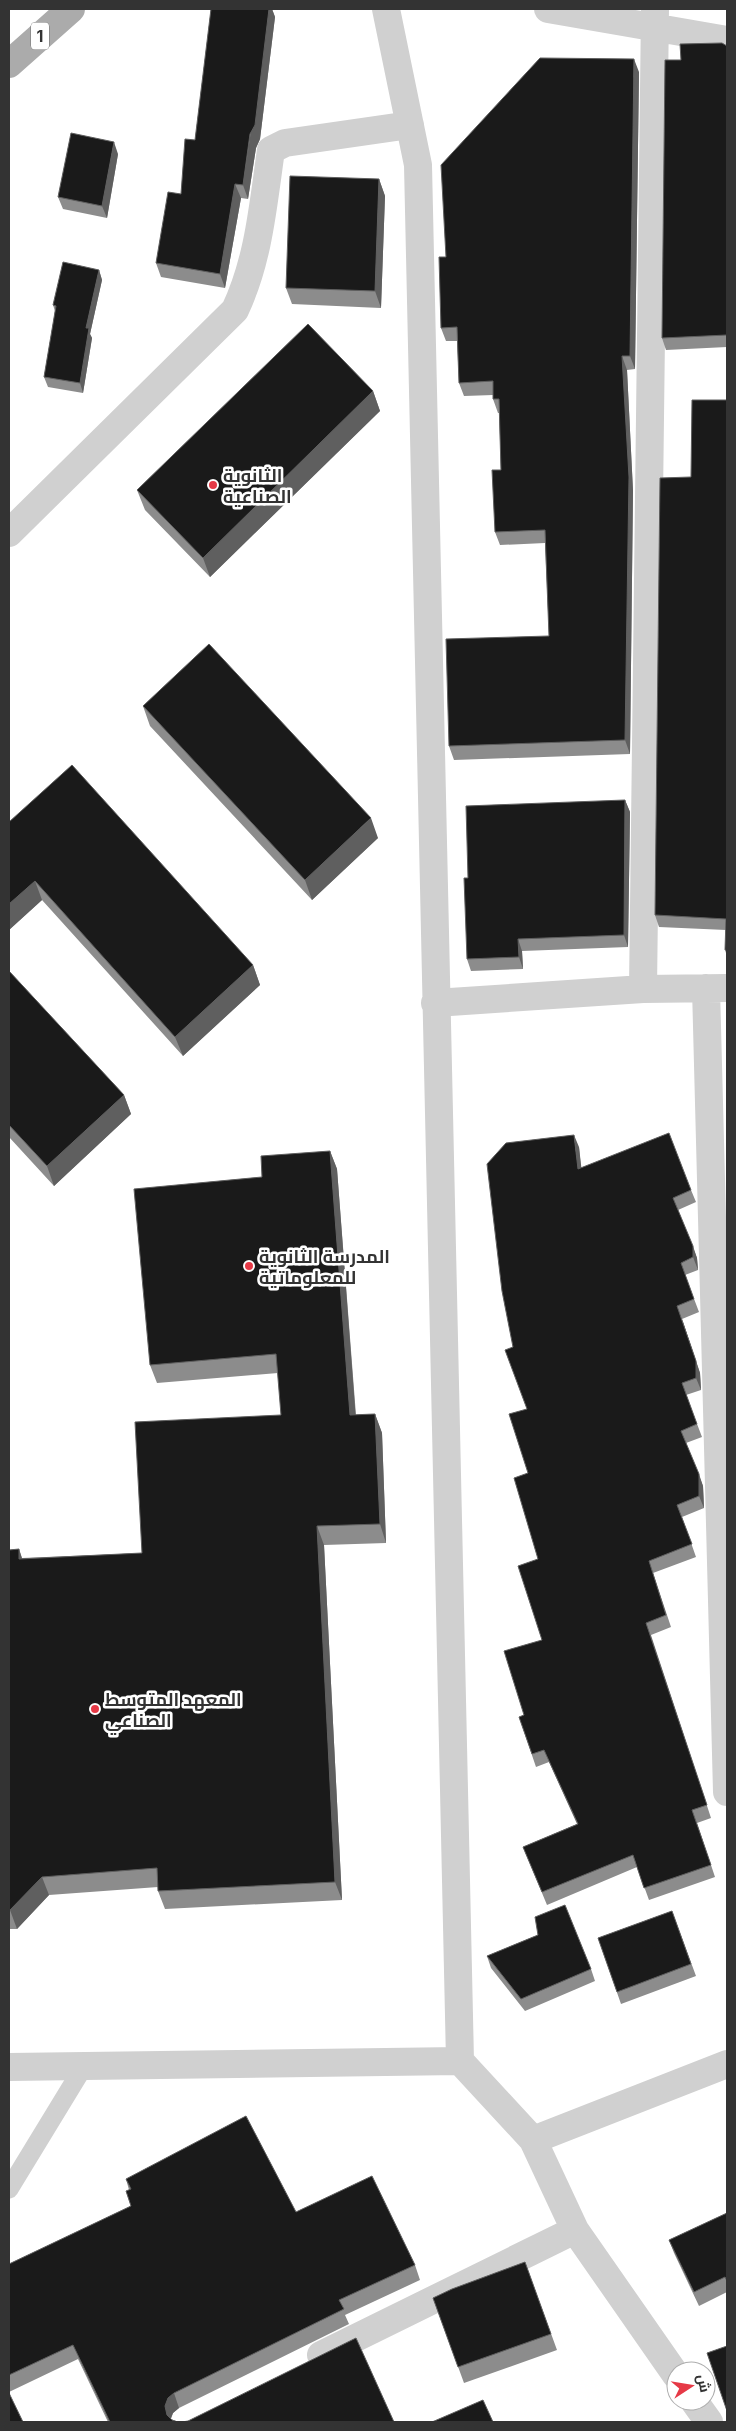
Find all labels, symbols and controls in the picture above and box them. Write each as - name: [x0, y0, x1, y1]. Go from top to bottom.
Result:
- road number: 1: [31, 22, 49, 50]
- place label: الثانوية الصناعية: [223, 465, 292, 507]
- marker: الثانوية الصناعية: [207, 479, 219, 491]
- place label: المدرسة الثانوية للمعلوماتية: [259, 1246, 390, 1289]
- marker: المدرسة الثانوية للمعلوماتية: [243, 1260, 255, 1272]
- place label: المعهد المتوسط الصناعي: [105, 1689, 242, 1736]
- marker: المعهد المتوسط الصناعي: [89, 1703, 101, 1715]
- north arrow: [666, 2361, 716, 2411]
- text: ش: [693, 2373, 714, 2394]

